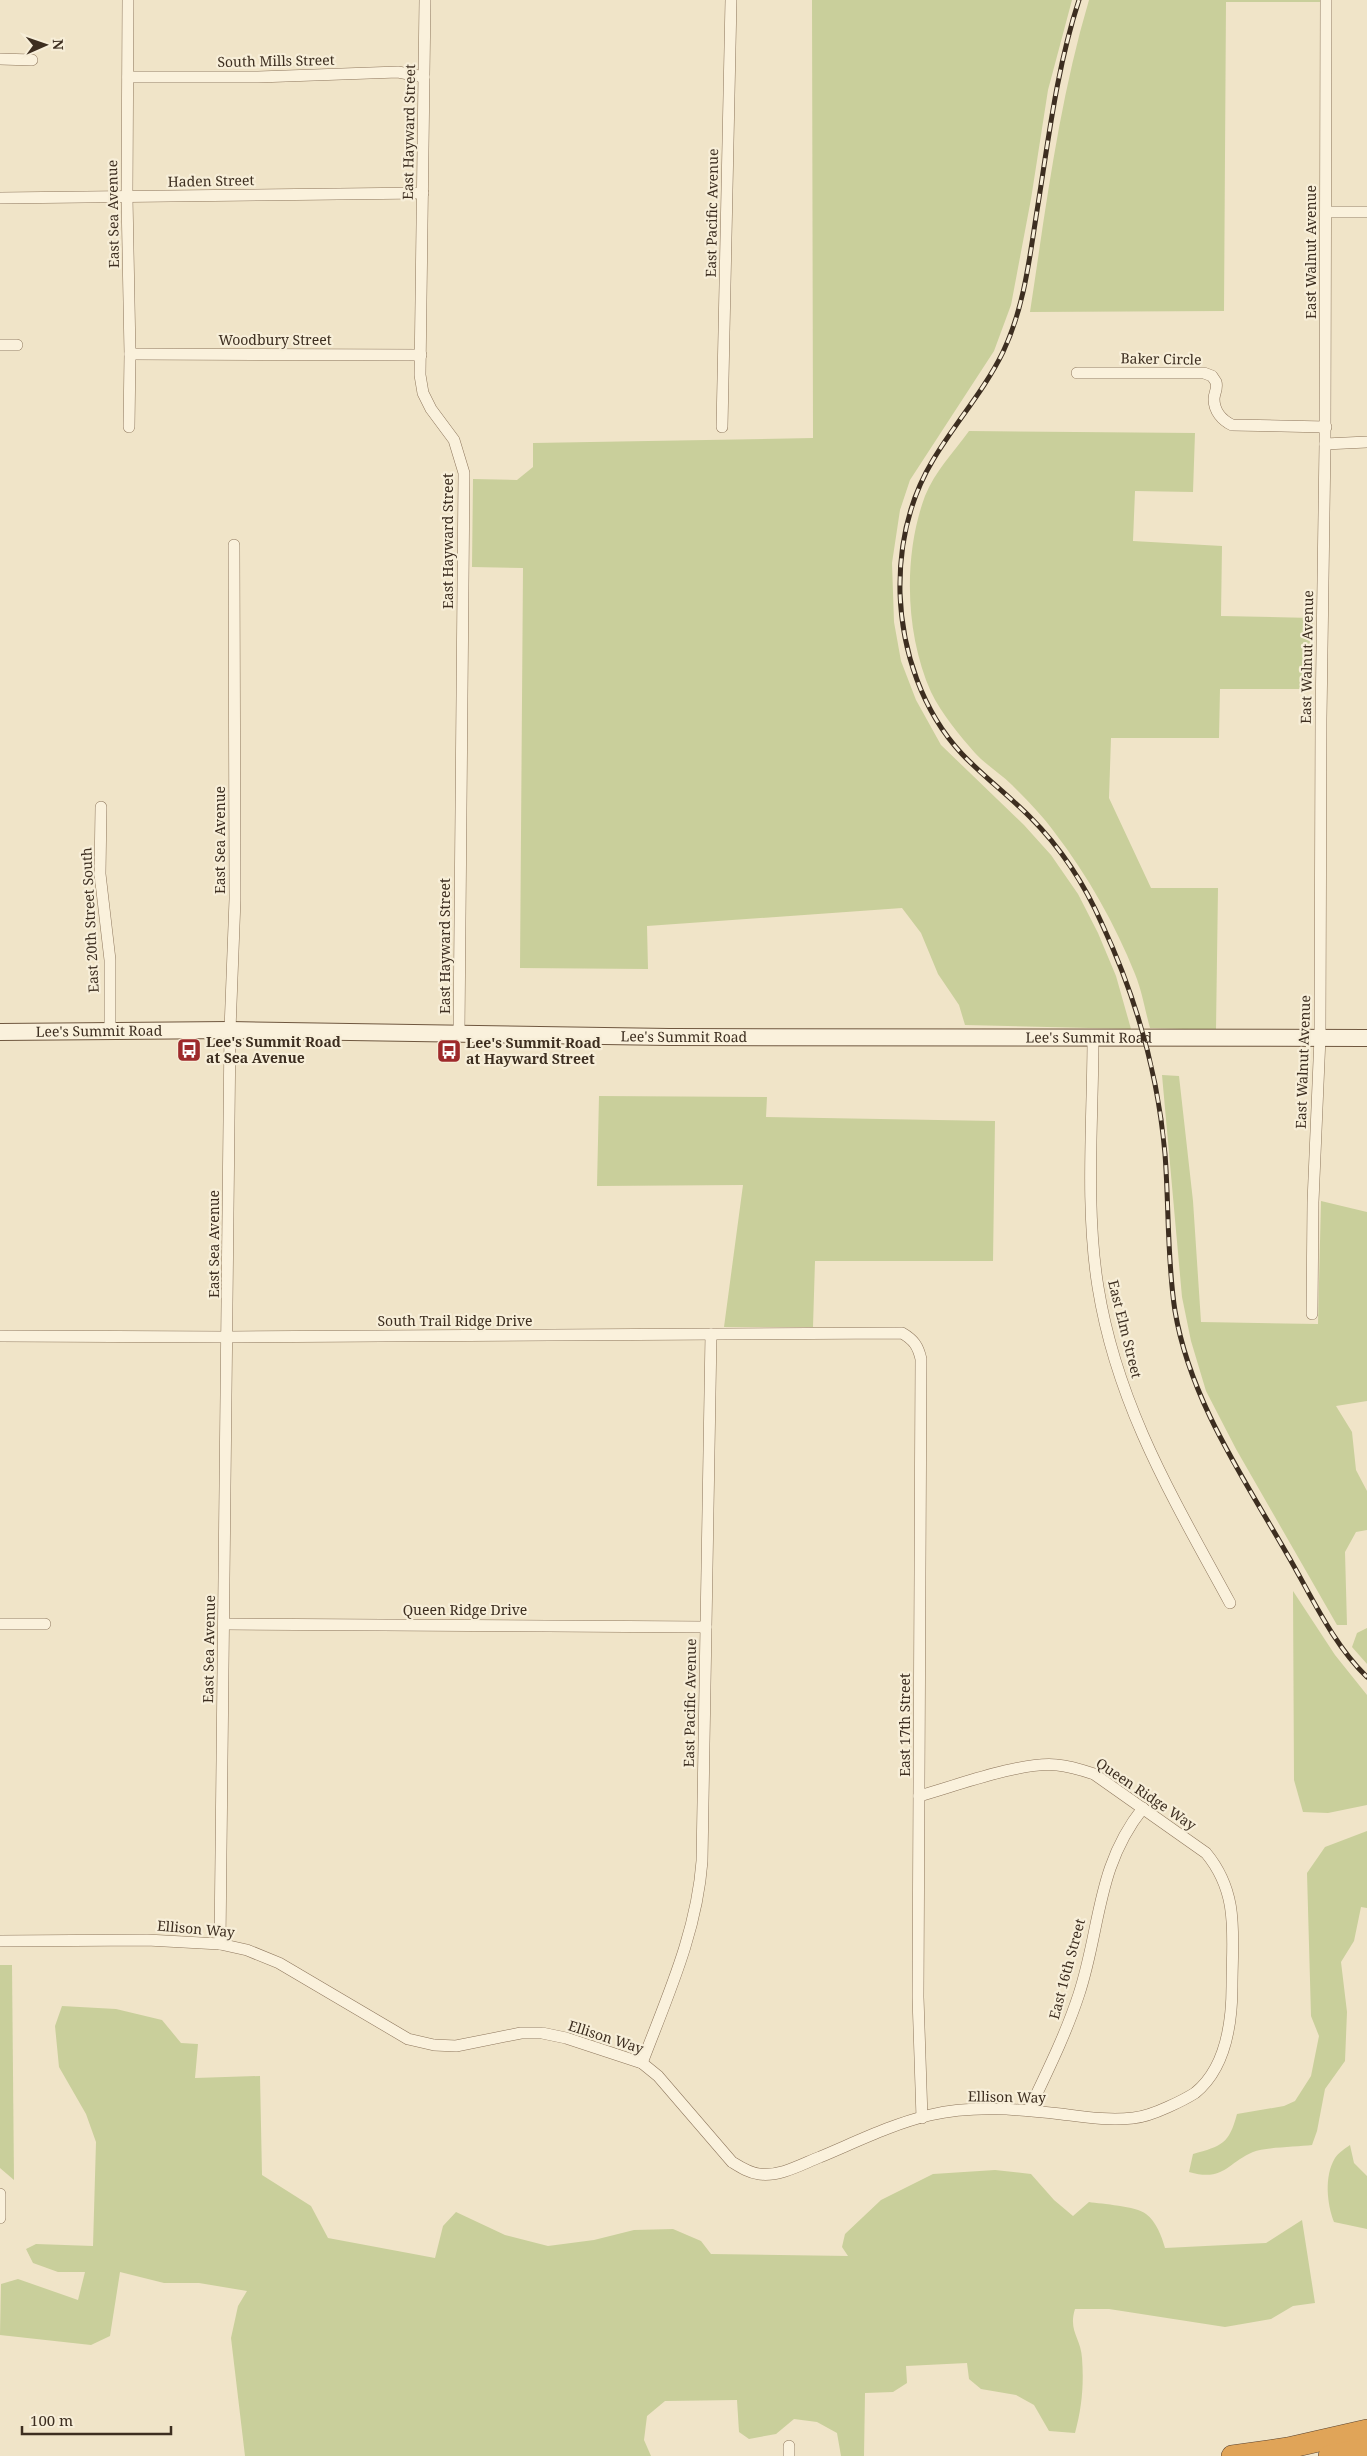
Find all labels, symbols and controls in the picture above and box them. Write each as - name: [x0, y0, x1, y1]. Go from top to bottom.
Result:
- north arrow: [20, 20, 70, 70]
- text: N: [49, 39, 68, 50]
- street label: South Mills Street: [217, 50, 335, 71]
- street label: East Hayward Street: [398, 64, 419, 200]
- street label: East Pacific Avenue: [701, 148, 722, 278]
- street label: East Sea Avenue: [102, 160, 123, 268]
- street label: Haden Street: [167, 170, 255, 191]
- street label: East Walnut Avenue: [1301, 185, 1320, 319]
- street label: Woodbury Street: [218, 330, 332, 349]
- street label: Baker Circle: [1120, 348, 1202, 369]
- street label: East Hayward Street: [438, 473, 457, 609]
- street label: East Walnut Avenue: [1296, 590, 1317, 724]
- street label: East Sea Avenue: [210, 786, 229, 894]
- street label: East 20th Street South: [76, 847, 103, 993]
- street label: East Hayward Street: [435, 878, 454, 1014]
- street label: East Walnut Avenue: [1291, 995, 1314, 1129]
- street label: Lee's Summit Road: [36, 1021, 163, 1041]
- street label: Lee's Summit Road: [620, 1026, 748, 1046]
- street label: Lee's Summit Road: [1026, 1028, 1153, 1047]
- place label: Lee's Summit Road at Sea Avenue: [206, 1032, 341, 1067]
- place label: Lee's Summit Road at Hayward Street: [466, 1033, 601, 1068]
- bus stop icon: Lee's Summit Road at Sea Avenue: [176, 1037, 202, 1063]
- bus stop icon: Lee's Summit Road at Hayward Street: [436, 1038, 462, 1064]
- street label: East Sea Avenue: [204, 1190, 223, 1298]
- street label: East Elm Street: [1104, 1278, 1147, 1380]
- street label: South Trail Ridge Drive: [377, 1311, 533, 1330]
- street label: East Sea Avenue: [198, 1595, 219, 1703]
- street label: Queen Ridge Drive: [403, 1600, 527, 1619]
- street label: East Pacific Avenue: [679, 1638, 700, 1768]
- street label: East 17th Street: [895, 1673, 914, 1777]
- street label: Queen Ridge Way: [1092, 1753, 1200, 1834]
- street label: Ellison Way: [156, 1916, 236, 1941]
- street label: East 16th Street: [1044, 1916, 1089, 2021]
- street label: Ellison Way: [566, 2015, 646, 2058]
- street label: Ellison Way: [968, 2086, 1046, 2107]
- scale bar: [22, 2404, 171, 2436]
- text: 100 m: [30, 2410, 73, 2430]

